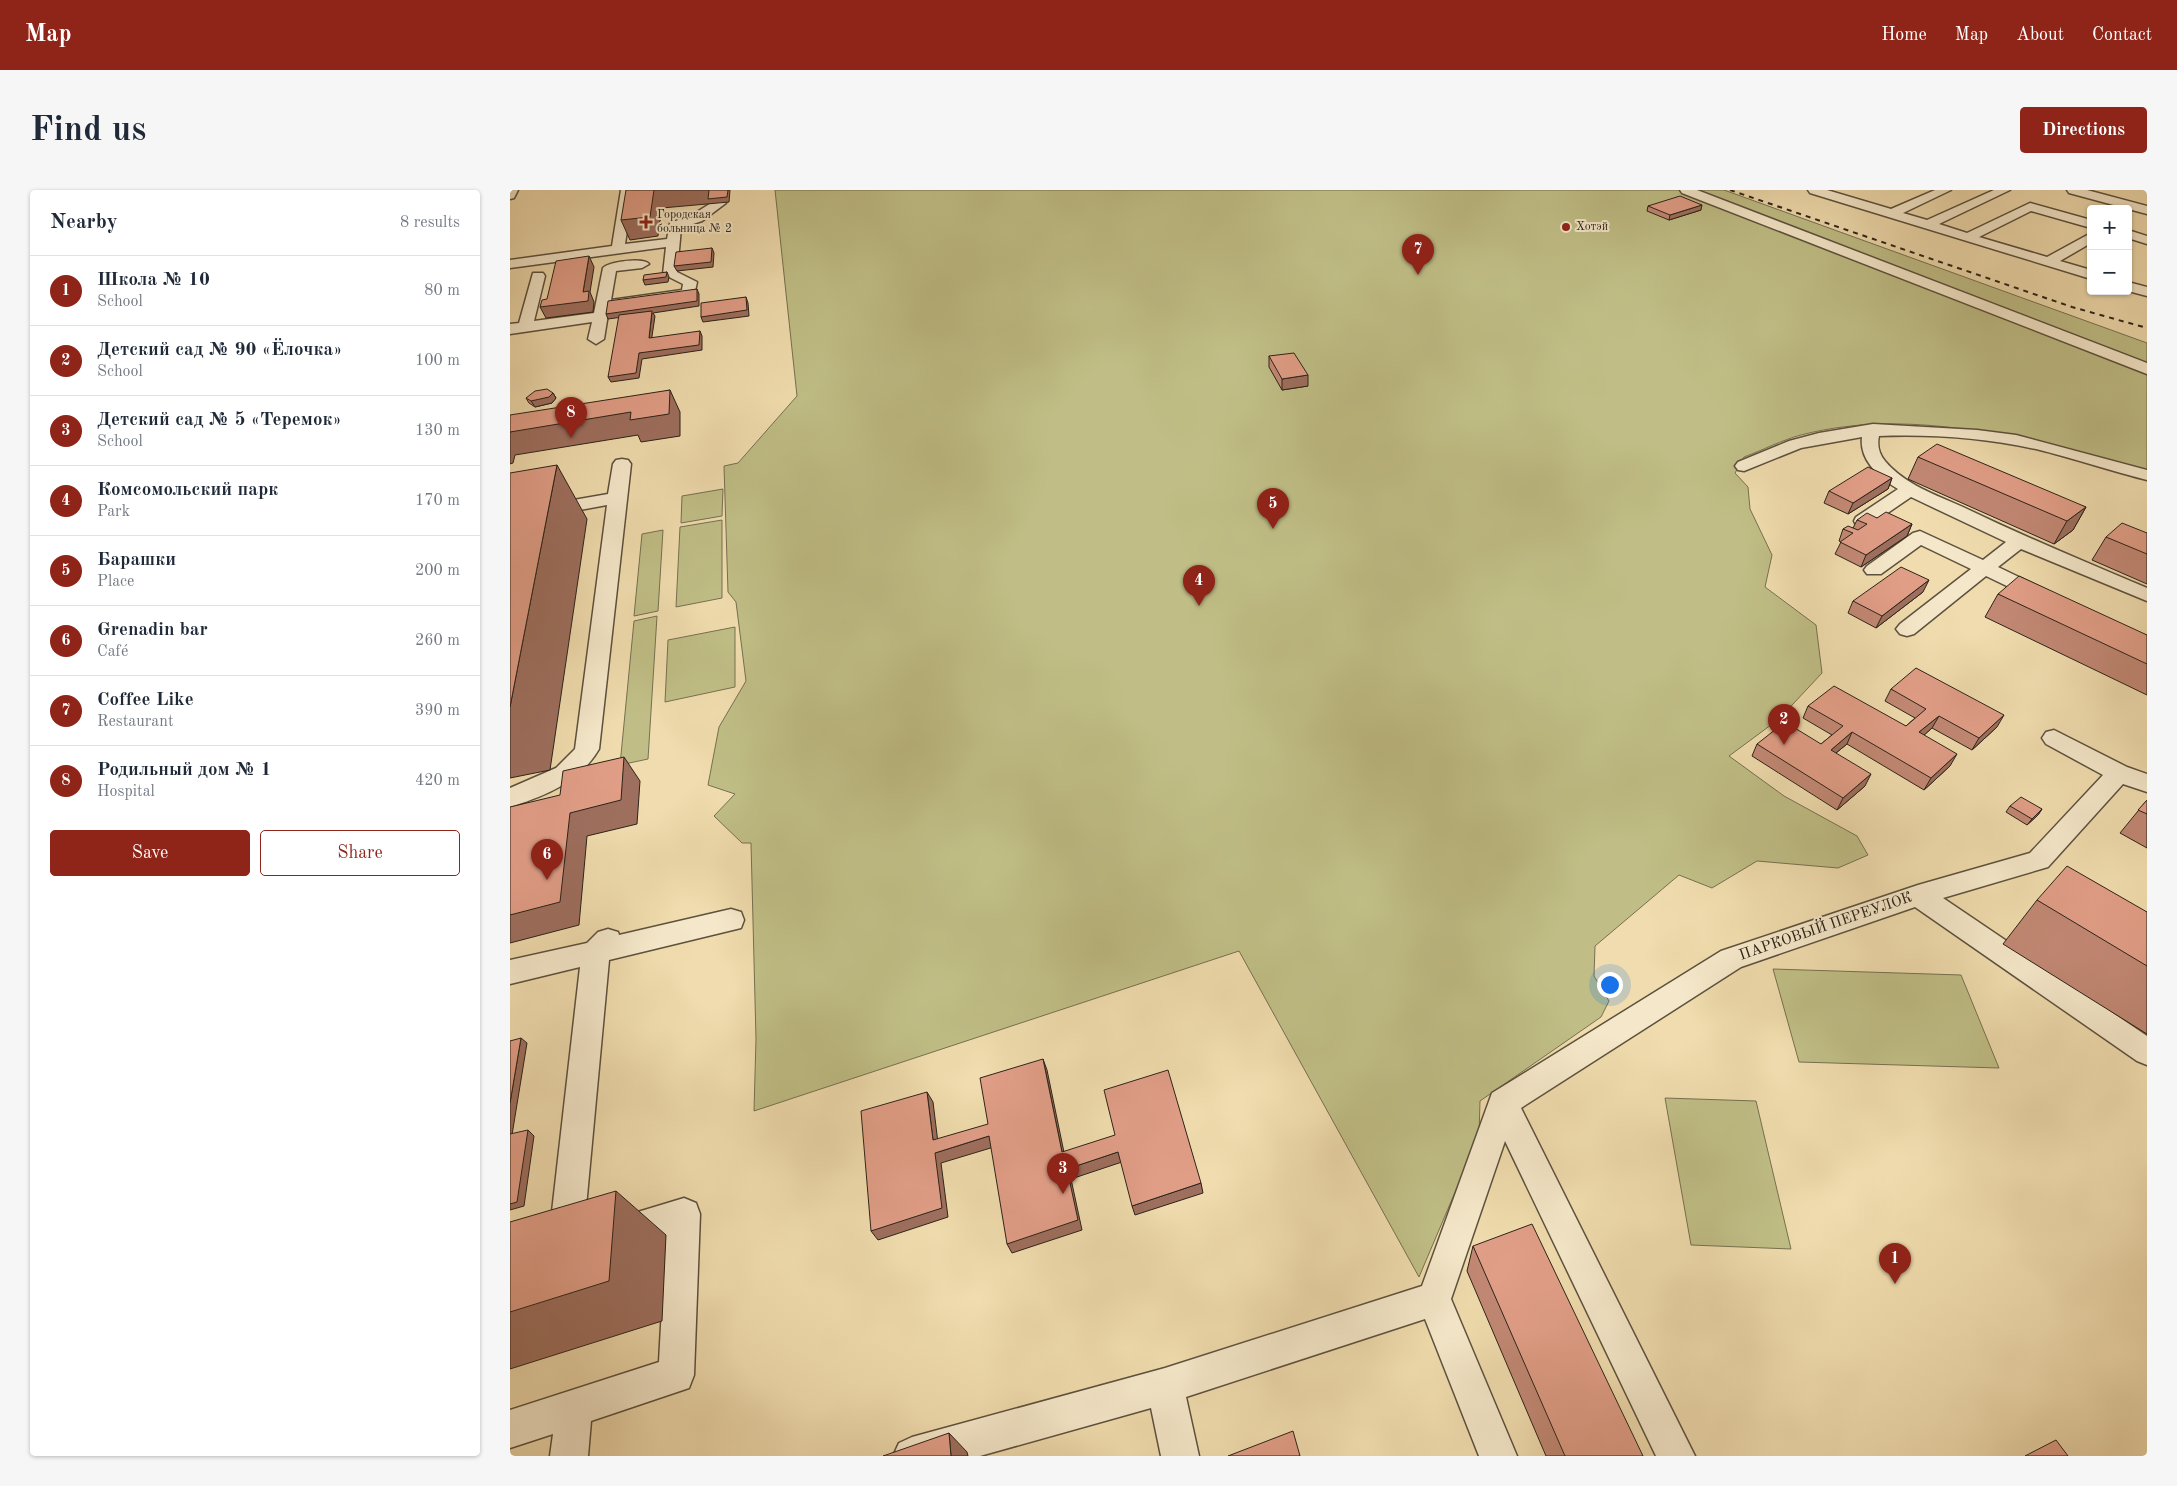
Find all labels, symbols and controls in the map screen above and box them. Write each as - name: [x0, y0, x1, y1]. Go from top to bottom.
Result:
- text: Map: [25, 23, 72, 47]
- text: Home: [1881, 26, 1927, 44]
- text: Map: [1955, 26, 1988, 44]
- text: About: [2016, 26, 2064, 44]
- text: Contact: [2092, 26, 2152, 44]
- button: Directions: [2020, 107, 2147, 153]
- text: Find us: [30, 113, 146, 148]
- map controls: [2087, 205, 2132, 295]
- button: +: [2087, 205, 2132, 250]
- place label: Городская больница № 2: [657, 209, 732, 235]
- text: Nearby: [50, 212, 118, 233]
- text: 8 results: [400, 215, 460, 231]
- marker: Городская больница № 2: [639, 215, 653, 229]
- marker: Хотэй: [1560, 221, 1572, 233]
- place label: Хотэй: [1576, 221, 1608, 233]
- pin: 7: [1402, 234, 1434, 275]
- button: −: [2087, 250, 2132, 295]
- text: Школа № 10: [97, 271, 210, 290]
- text: 1: [61, 283, 71, 299]
- text: 80 m: [424, 283, 460, 299]
- text: School: [97, 294, 143, 310]
- text: Детский сад № 90 «Ёлочка»: [97, 341, 342, 360]
- text: 2: [61, 353, 71, 369]
- text: 100 m: [415, 353, 460, 369]
- text: School: [97, 364, 143, 380]
- pin: 8: [555, 397, 587, 438]
- text: Детский сад № 5 «Теремок»: [97, 411, 342, 430]
- text: 3: [61, 423, 71, 439]
- text: 130 m: [415, 423, 460, 439]
- text: School: [97, 434, 143, 450]
- text: Комсомольский парк: [97, 481, 278, 500]
- pin: 5: [1257, 488, 1289, 529]
- text: 4: [61, 493, 71, 509]
- text: 170 m: [415, 493, 460, 509]
- text: Park: [97, 504, 130, 520]
- text: Барашки: [97, 551, 176, 570]
- text: 5: [61, 563, 71, 579]
- text: 200 m: [415, 563, 460, 579]
- pin: 4: [1183, 565, 1215, 606]
- text: Place: [97, 574, 134, 590]
- text: Grenadin bar: [97, 621, 208, 640]
- text: 6: [61, 633, 71, 649]
- text: 260 m: [415, 633, 460, 649]
- text: Café: [97, 644, 128, 660]
- text: Coffee Like: [97, 691, 194, 710]
- text: 7: [61, 703, 71, 719]
- text: 390 m: [415, 703, 460, 719]
- pin: 2: [1768, 704, 1800, 745]
- text: Restaurant: [97, 714, 174, 730]
- text: Родильный дом № 1: [97, 761, 272, 780]
- text: 8: [61, 773, 71, 789]
- text: 420 m: [415, 773, 460, 789]
- text: Hospital: [97, 784, 155, 800]
- button: Save: [50, 830, 250, 876]
- button: Share: [260, 830, 460, 876]
- pin: 6: [531, 839, 563, 880]
- street label: ПАРКОВЫЙ ПЕРЕУЛОК: [1736, 886, 1915, 964]
- your location: [1597, 972, 1623, 998]
- pin: 3: [1047, 1153, 1079, 1194]
- pin: 1: [1879, 1243, 1911, 1284]

